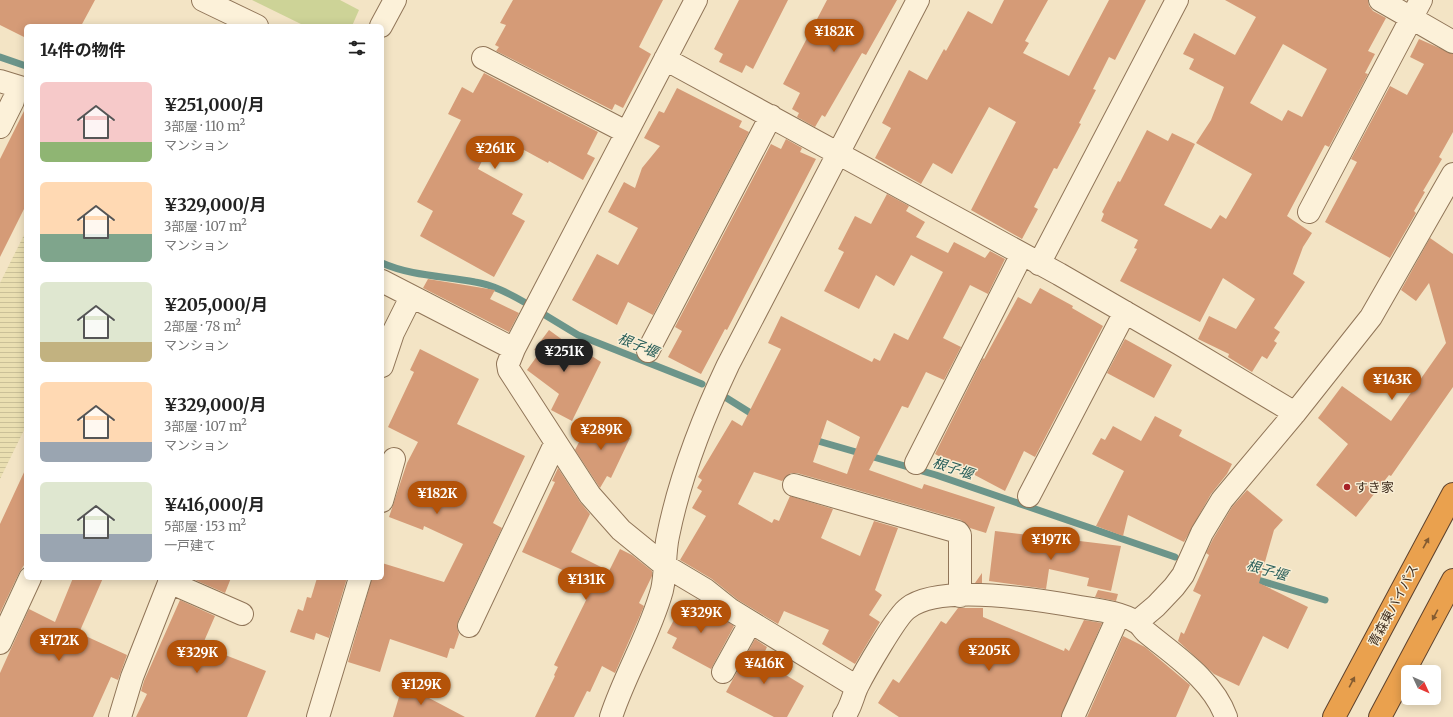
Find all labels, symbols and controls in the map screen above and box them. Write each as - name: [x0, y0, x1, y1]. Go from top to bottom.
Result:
- pin: ¥182K: [806, 19, 862, 53]
- text: ¥182K: [814, 23, 854, 40]
- icon: filters: [346, 37, 368, 59]
- text: 14件の物件: [40, 39, 126, 61]
- text: ¥251,000/月: [164, 94, 265, 116]
- icon: home: [72, 98, 120, 146]
- text: 3部屋 · 110 m²: [164, 118, 245, 135]
- pin: ¥261K: [467, 136, 523, 170]
- text: マンション: [164, 137, 229, 154]
- text: ¥261K: [475, 140, 515, 157]
- text: ¥329,000/月: [164, 194, 267, 216]
- icon: home: [72, 198, 120, 246]
- text: 3部屋 · 107 m²: [164, 218, 247, 235]
- text: マンション: [164, 237, 229, 254]
- text: ¥205,000/月: [164, 294, 268, 316]
- icon: home: [72, 298, 120, 346]
- text: 2部屋 · 78 m²: [164, 318, 241, 335]
- water label: 根子堰: [615, 329, 664, 362]
- text: マンション: [164, 337, 229, 354]
- pin: ¥251K: [536, 339, 592, 373]
- text: ¥251K: [544, 343, 584, 360]
- pin: ¥143K: [1364, 367, 1420, 401]
- text: ¥143K: [1372, 371, 1412, 388]
- text: ¥329,000/月: [164, 394, 267, 416]
- icon: home: [72, 398, 120, 446]
- pin: ¥289K: [573, 417, 629, 451]
- text: 3部屋 · 107 m²: [164, 418, 247, 435]
- text: ¥289K: [580, 421, 622, 438]
- text: マンション: [164, 437, 229, 454]
- water label: 根子堰: [930, 453, 979, 484]
- place label: すき家: [1355, 479, 1394, 496]
- pin: ¥182K: [409, 481, 465, 515]
- marker: すき家: [1342, 482, 1352, 492]
- text: ¥182K: [417, 485, 457, 502]
- text: ¥416,000/月: [164, 494, 265, 516]
- icon: home: [72, 498, 120, 546]
- text: 5部屋 · 153 m²: [164, 518, 246, 535]
- pin: ¥197K: [1023, 527, 1079, 561]
- text: ¥197K: [1031, 531, 1071, 548]
- text: 一戸建て: [164, 537, 216, 554]
- one-way arrow: [1423, 537, 1429, 549]
- water label: 根子堰: [1244, 556, 1293, 585]
- street label: 青森東バイパス: [1365, 561, 1422, 649]
- pin: ¥131K: [558, 567, 614, 601]
- text: ¥131K: [567, 571, 605, 588]
- pin: ¥329K: [673, 600, 729, 634]
- text: ¥329K: [680, 604, 722, 621]
- one-way arrow: [1431, 609, 1438, 620]
- pin: ¥172K: [31, 628, 87, 662]
- text: ¥172K: [39, 632, 79, 649]
- pin: ¥205K: [961, 638, 1017, 672]
- pin: ¥329K: [169, 640, 225, 674]
- text: ¥205K: [968, 642, 1010, 659]
- text: ¥329K: [176, 644, 218, 661]
- pin: ¥416K: [736, 651, 792, 685]
- text: ¥416K: [744, 655, 784, 672]
- north arrow: [1401, 665, 1441, 705]
- map controls: [1401, 665, 1441, 705]
- pin: ¥129K: [393, 672, 449, 706]
- text: ¥129K: [401, 676, 441, 693]
- one-way arrow: [1349, 677, 1355, 688]

